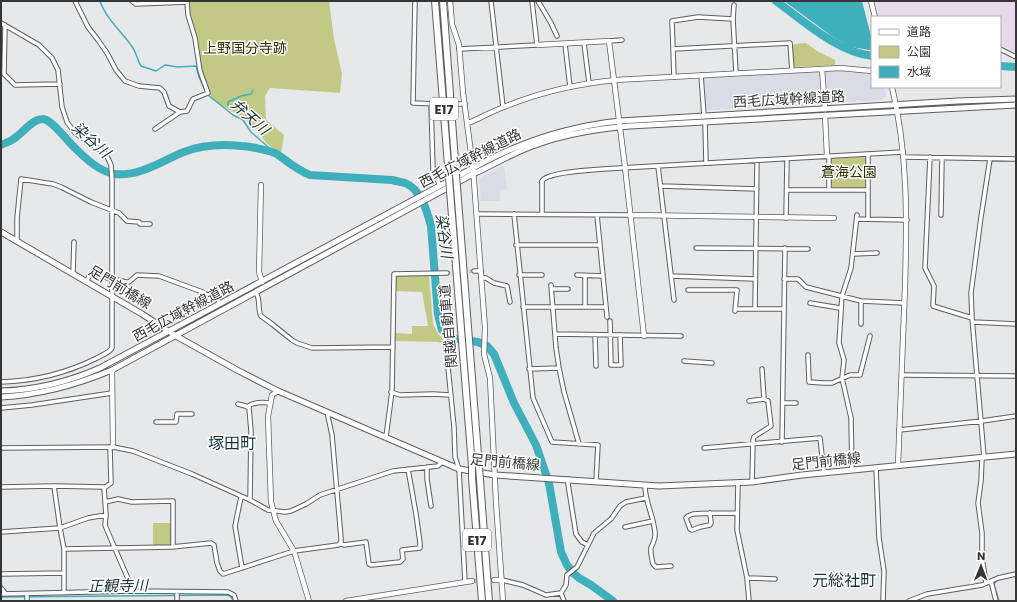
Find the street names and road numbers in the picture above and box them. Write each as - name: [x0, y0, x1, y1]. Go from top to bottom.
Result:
- street label: 西毛広域幹線道路: [733, 86, 845, 112]
- road number: E17: [430, 98, 458, 120]
- street label: 西毛広域幹線道路: [416, 124, 524, 192]
- street label: 足門前橋線: [85, 260, 155, 314]
- street label: 西毛広域幹線道路: [129, 276, 237, 346]
- street label: 関越自動車道: [434, 283, 462, 369]
- street label: 足門前橋線: [790, 447, 862, 475]
- street label: 足門前橋線: [469, 449, 541, 475]
- road number: E17: [463, 529, 491, 551]

